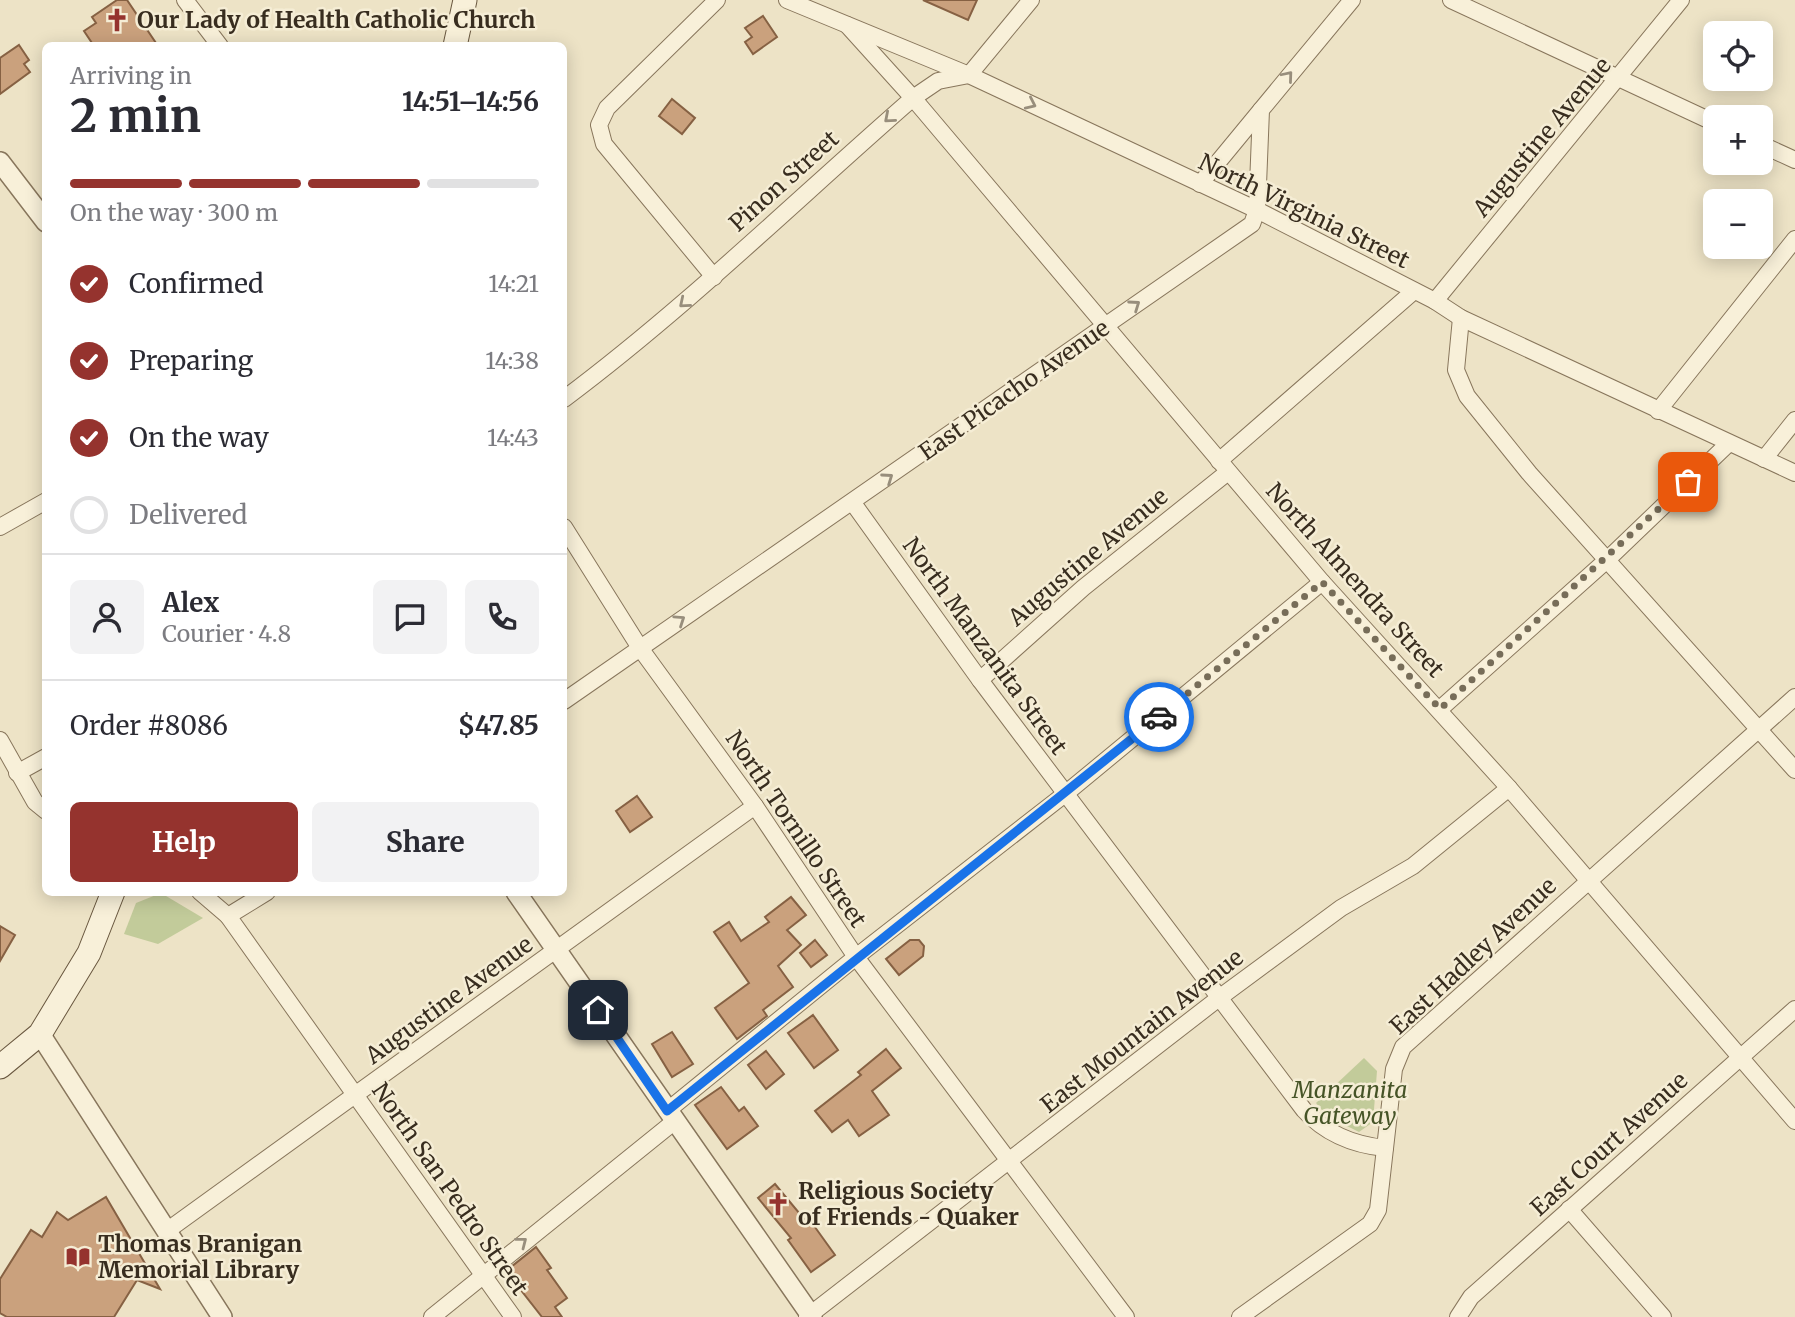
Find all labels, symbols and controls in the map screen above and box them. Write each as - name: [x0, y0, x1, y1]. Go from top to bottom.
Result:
- place label: Our Lady of Health Catholic Church: [137, 5, 535, 34]
- church icon: Our Lady of Health Catholic Church: [103, 6, 131, 34]
- map controls: [1703, 21, 1773, 259]
- button: locate: [1703, 21, 1773, 91]
- street label: Augustine Avenue: [1466, 51, 1617, 223]
- text: Arriving in: [70, 61, 192, 90]
- one-way arrow: [1280, 72, 1292, 85]
- text: 14:51–14:56: [402, 85, 539, 118]
- text: 2 min: [70, 87, 201, 145]
- one-way arrow: [1024, 96, 1036, 110]
- button: +: [1703, 105, 1773, 175]
- one-way arrow: [884, 110, 897, 122]
- street label: Pinon Street: [723, 124, 844, 237]
- street label: North Virginia Street: [1194, 147, 1414, 274]
- button: −: [1703, 189, 1773, 259]
- text: On the way · 300 m: [70, 198, 278, 227]
- icon: check: [70, 265, 108, 303]
- text: Confirmed: [129, 267, 264, 300]
- text: 14:21: [488, 269, 539, 298]
- one-way arrow: [679, 295, 692, 307]
- one-way arrow: [1127, 301, 1140, 313]
- street label: East Picacho Avenue: [913, 313, 1114, 466]
- icon: check: [70, 342, 108, 380]
- text: Preparing: [129, 344, 253, 377]
- text: 14:38: [485, 346, 539, 375]
- icon: check: [70, 419, 108, 457]
- text: On the way: [129, 421, 269, 454]
- text: 14:43: [487, 423, 539, 452]
- pin: [1658, 452, 1718, 512]
- icon: bag: [1669, 463, 1707, 501]
- one-way arrow: [880, 474, 893, 486]
- street label: North Almendra Street: [1260, 476, 1451, 683]
- street label: Augustine Avenue: [1001, 481, 1173, 632]
- text: Delivered: [129, 498, 248, 531]
- street label: North Manzanita Street: [897, 531, 1074, 760]
- button: person: [70, 580, 144, 654]
- button: chat: [373, 580, 447, 654]
- button: phone: [465, 580, 539, 654]
- text: Alex: [162, 586, 219, 619]
- one-way arrow: [673, 615, 686, 628]
- text: Courier · 4.8: [162, 619, 291, 648]
- courier: [1124, 682, 1194, 752]
- icon: car: [1140, 698, 1178, 736]
- text: Order #8086: [70, 709, 228, 742]
- text: $47.85: [458, 709, 539, 742]
- street label: North Tornillo Street: [720, 725, 873, 933]
- button: Help: [70, 802, 298, 882]
- button: Share: [312, 802, 539, 882]
- street label: East Hadley Avenue: [1383, 871, 1562, 1040]
- street label: Augustine Avenue: [359, 929, 538, 1071]
- street label: East Mountain Avenue: [1035, 943, 1249, 1119]
- pin: [568, 980, 628, 1040]
- icon: home: [579, 991, 617, 1029]
- street label: East Court Avenue: [1524, 1065, 1693, 1222]
- park label: Manzanita Gateway: [1292, 1075, 1407, 1130]
- street label: North San Pedro Street: [366, 1077, 535, 1301]
- place label: Religious Society of Friends - Quaker: [798, 1176, 1019, 1231]
- church icon: Religious Society of Friends - Quaker: [764, 1190, 792, 1218]
- place label: Thomas Branigan Memorial Library: [98, 1229, 302, 1284]
- one-way arrow: [514, 1238, 527, 1250]
- library icon: Thomas Branigan Memorial Library: [64, 1243, 92, 1271]

